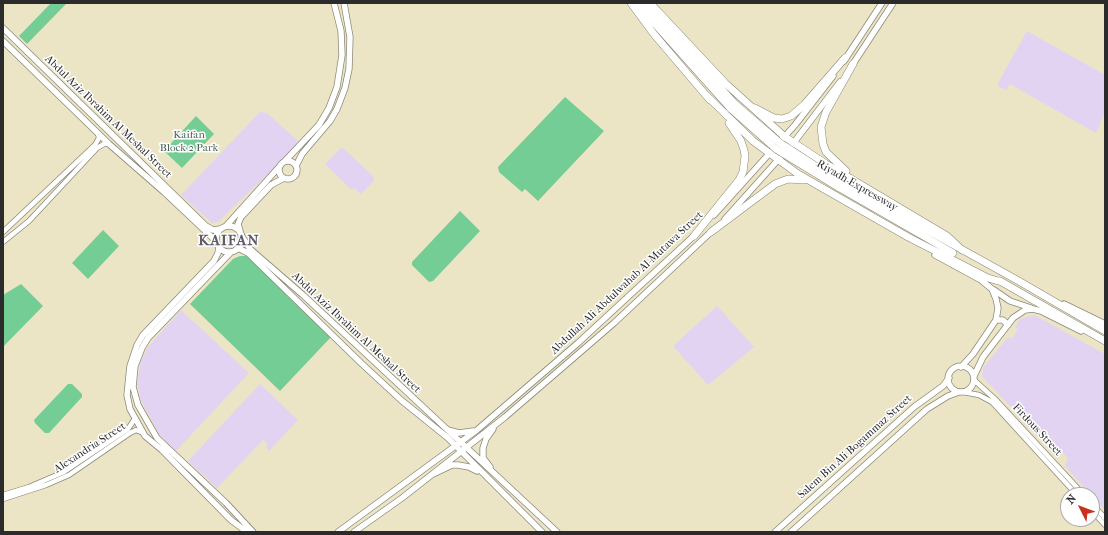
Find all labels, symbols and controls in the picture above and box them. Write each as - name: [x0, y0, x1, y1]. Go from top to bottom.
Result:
- street label: Abdul Aziz Ibrahim Al Meshal Street: [42, 53, 174, 181]
- park label: Kaifan Block 2 Park: [160, 128, 218, 154]
- street label: Riyadh Expressway: [814, 157, 900, 215]
- street label: Abdullah Ali Abdulwahab Al-Mutawa Street: [548, 209, 706, 357]
- district label: KAIFAN: [198, 232, 260, 250]
- street label: Abdul Aziz Ibrahim Al Meshal Street: [289, 270, 423, 396]
- street label: Salem Bin Ali Bogammaz Street: [795, 392, 915, 502]
- street label: Firdous Street: [1009, 401, 1065, 459]
- street label: Alexandria Street: [52, 420, 128, 476]
- north arrow: [1060, 487, 1100, 527]
- text: N: [1064, 492, 1079, 507]

